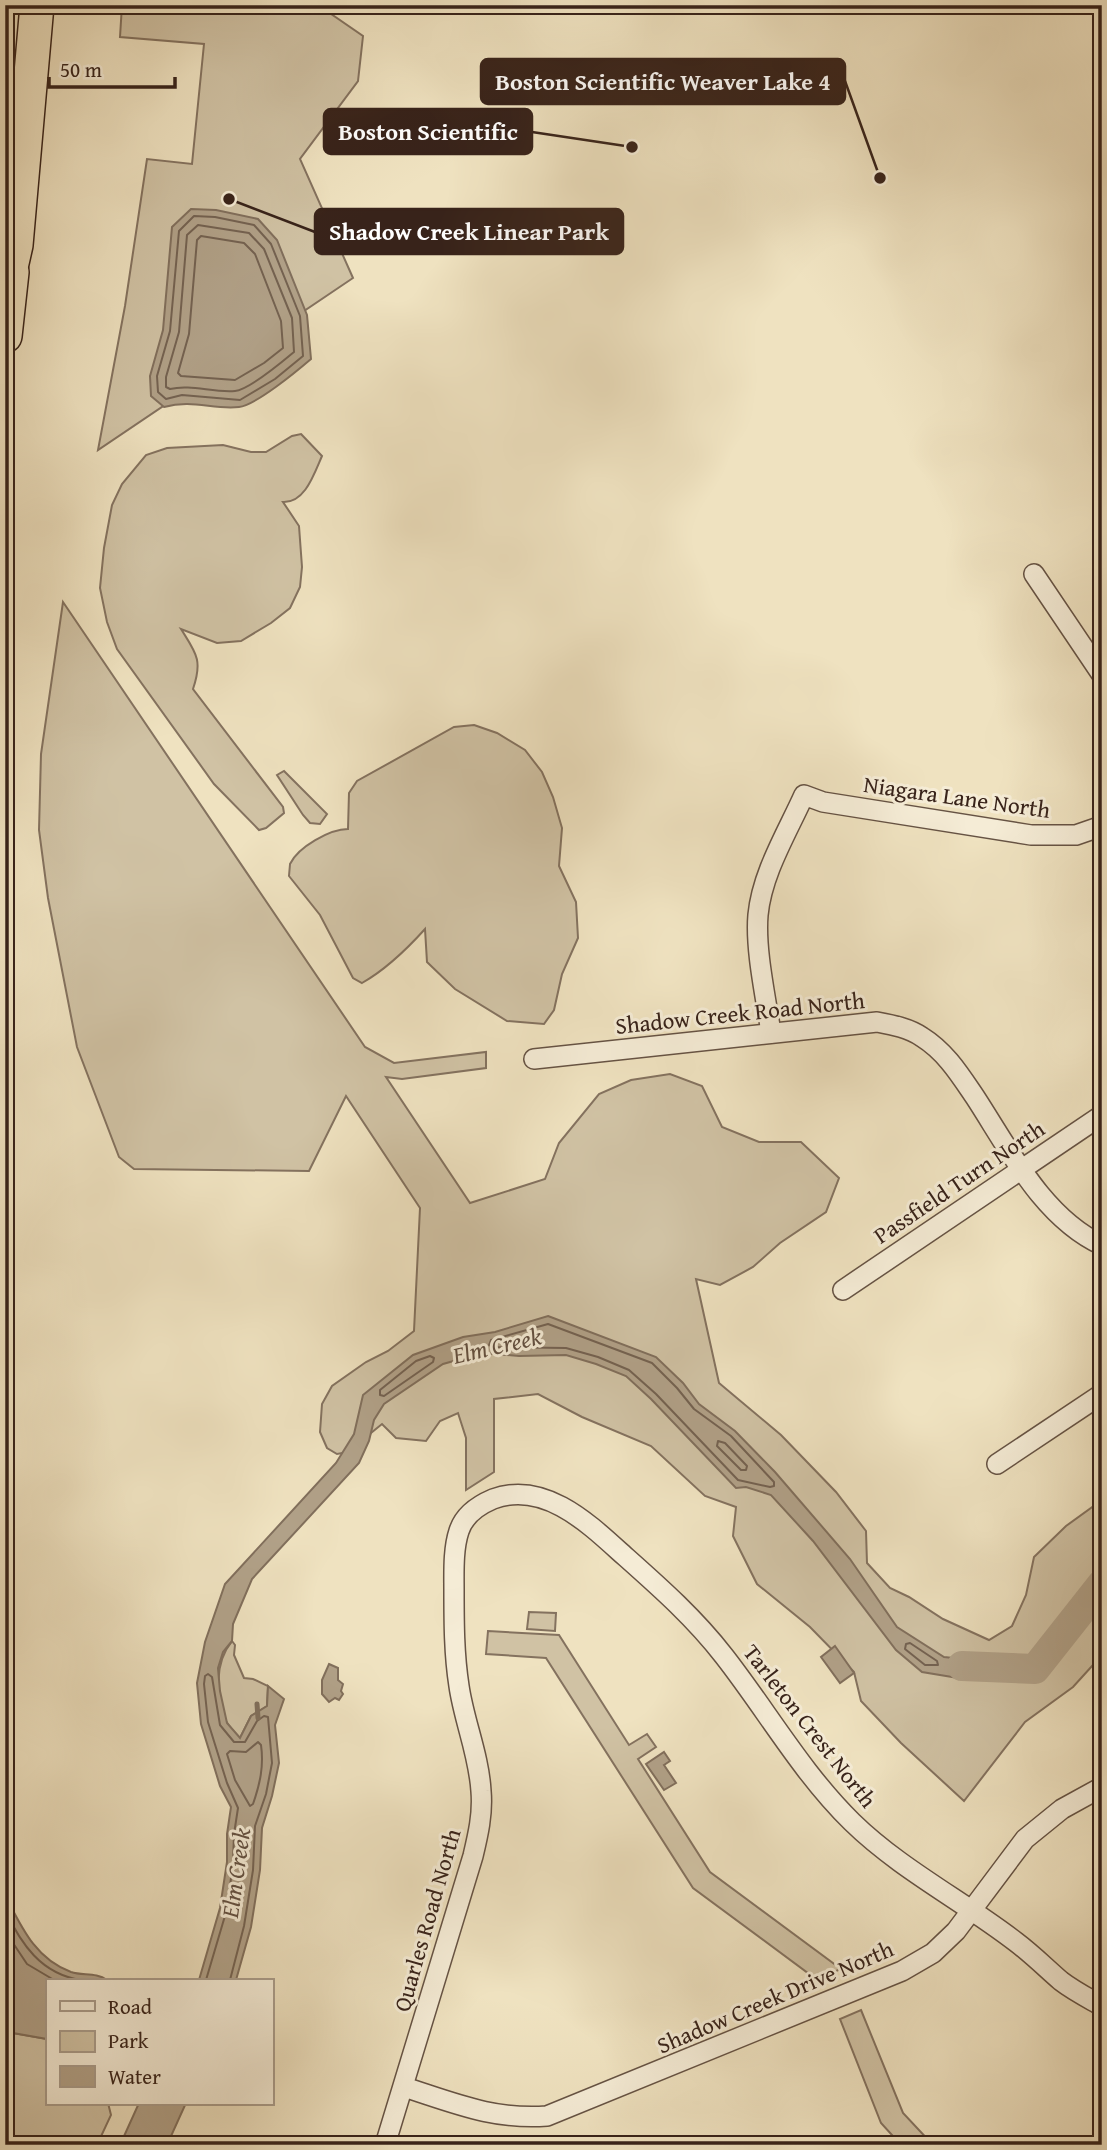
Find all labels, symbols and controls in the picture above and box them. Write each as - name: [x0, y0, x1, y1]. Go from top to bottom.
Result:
- scale bar: [49, 46, 175, 90]
- text: 50 m: [60, 54, 102, 85]
- callout: Boston Scientific Weaver Lake 4: [481, 59, 845, 104]
- text: Boston Scientific Weaver Lake 4: [495, 64, 831, 99]
- callout: Boston Scientific: [324, 109, 532, 154]
- text: Boston Scientific: [338, 114, 518, 149]
- callout: Shadow Creek Linear Park: [315, 209, 623, 254]
- text: Shadow Creek Linear Park: [329, 214, 609, 249]
- street label: Niagara Lane North: [862, 767, 1053, 826]
- street label: Shadow Creek Road North: [614, 983, 866, 1042]
- street label: Passfield Turn North: [867, 1112, 1051, 1251]
- water label: Elm Creek: [448, 1318, 545, 1373]
- street label: Tarleton Crest North: [736, 1637, 885, 1815]
- street label: Quarles Road North: [385, 1825, 468, 2015]
- water label: Elm Creek: [212, 1826, 259, 1921]
- street label: Shadow Creek Drive North: [651, 1932, 898, 2061]
- legend: [46, 1979, 273, 2104]
- text: Road: [108, 1991, 153, 2022]
- text: Park: [108, 2025, 149, 2056]
- text: Water: [108, 2061, 161, 2092]

